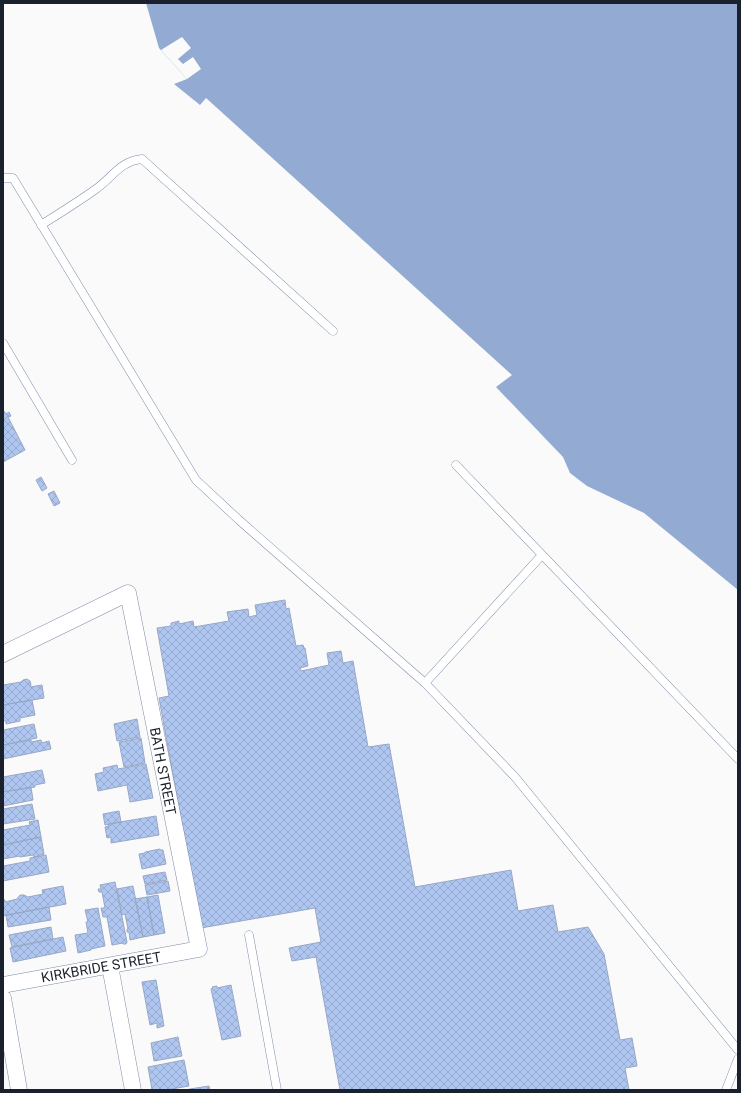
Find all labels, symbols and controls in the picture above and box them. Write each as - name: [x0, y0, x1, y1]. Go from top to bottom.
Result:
- street label: BATH STREET: [147, 726, 179, 817]
- street label: KIRKBRIDE STREET: [40, 948, 163, 985]

